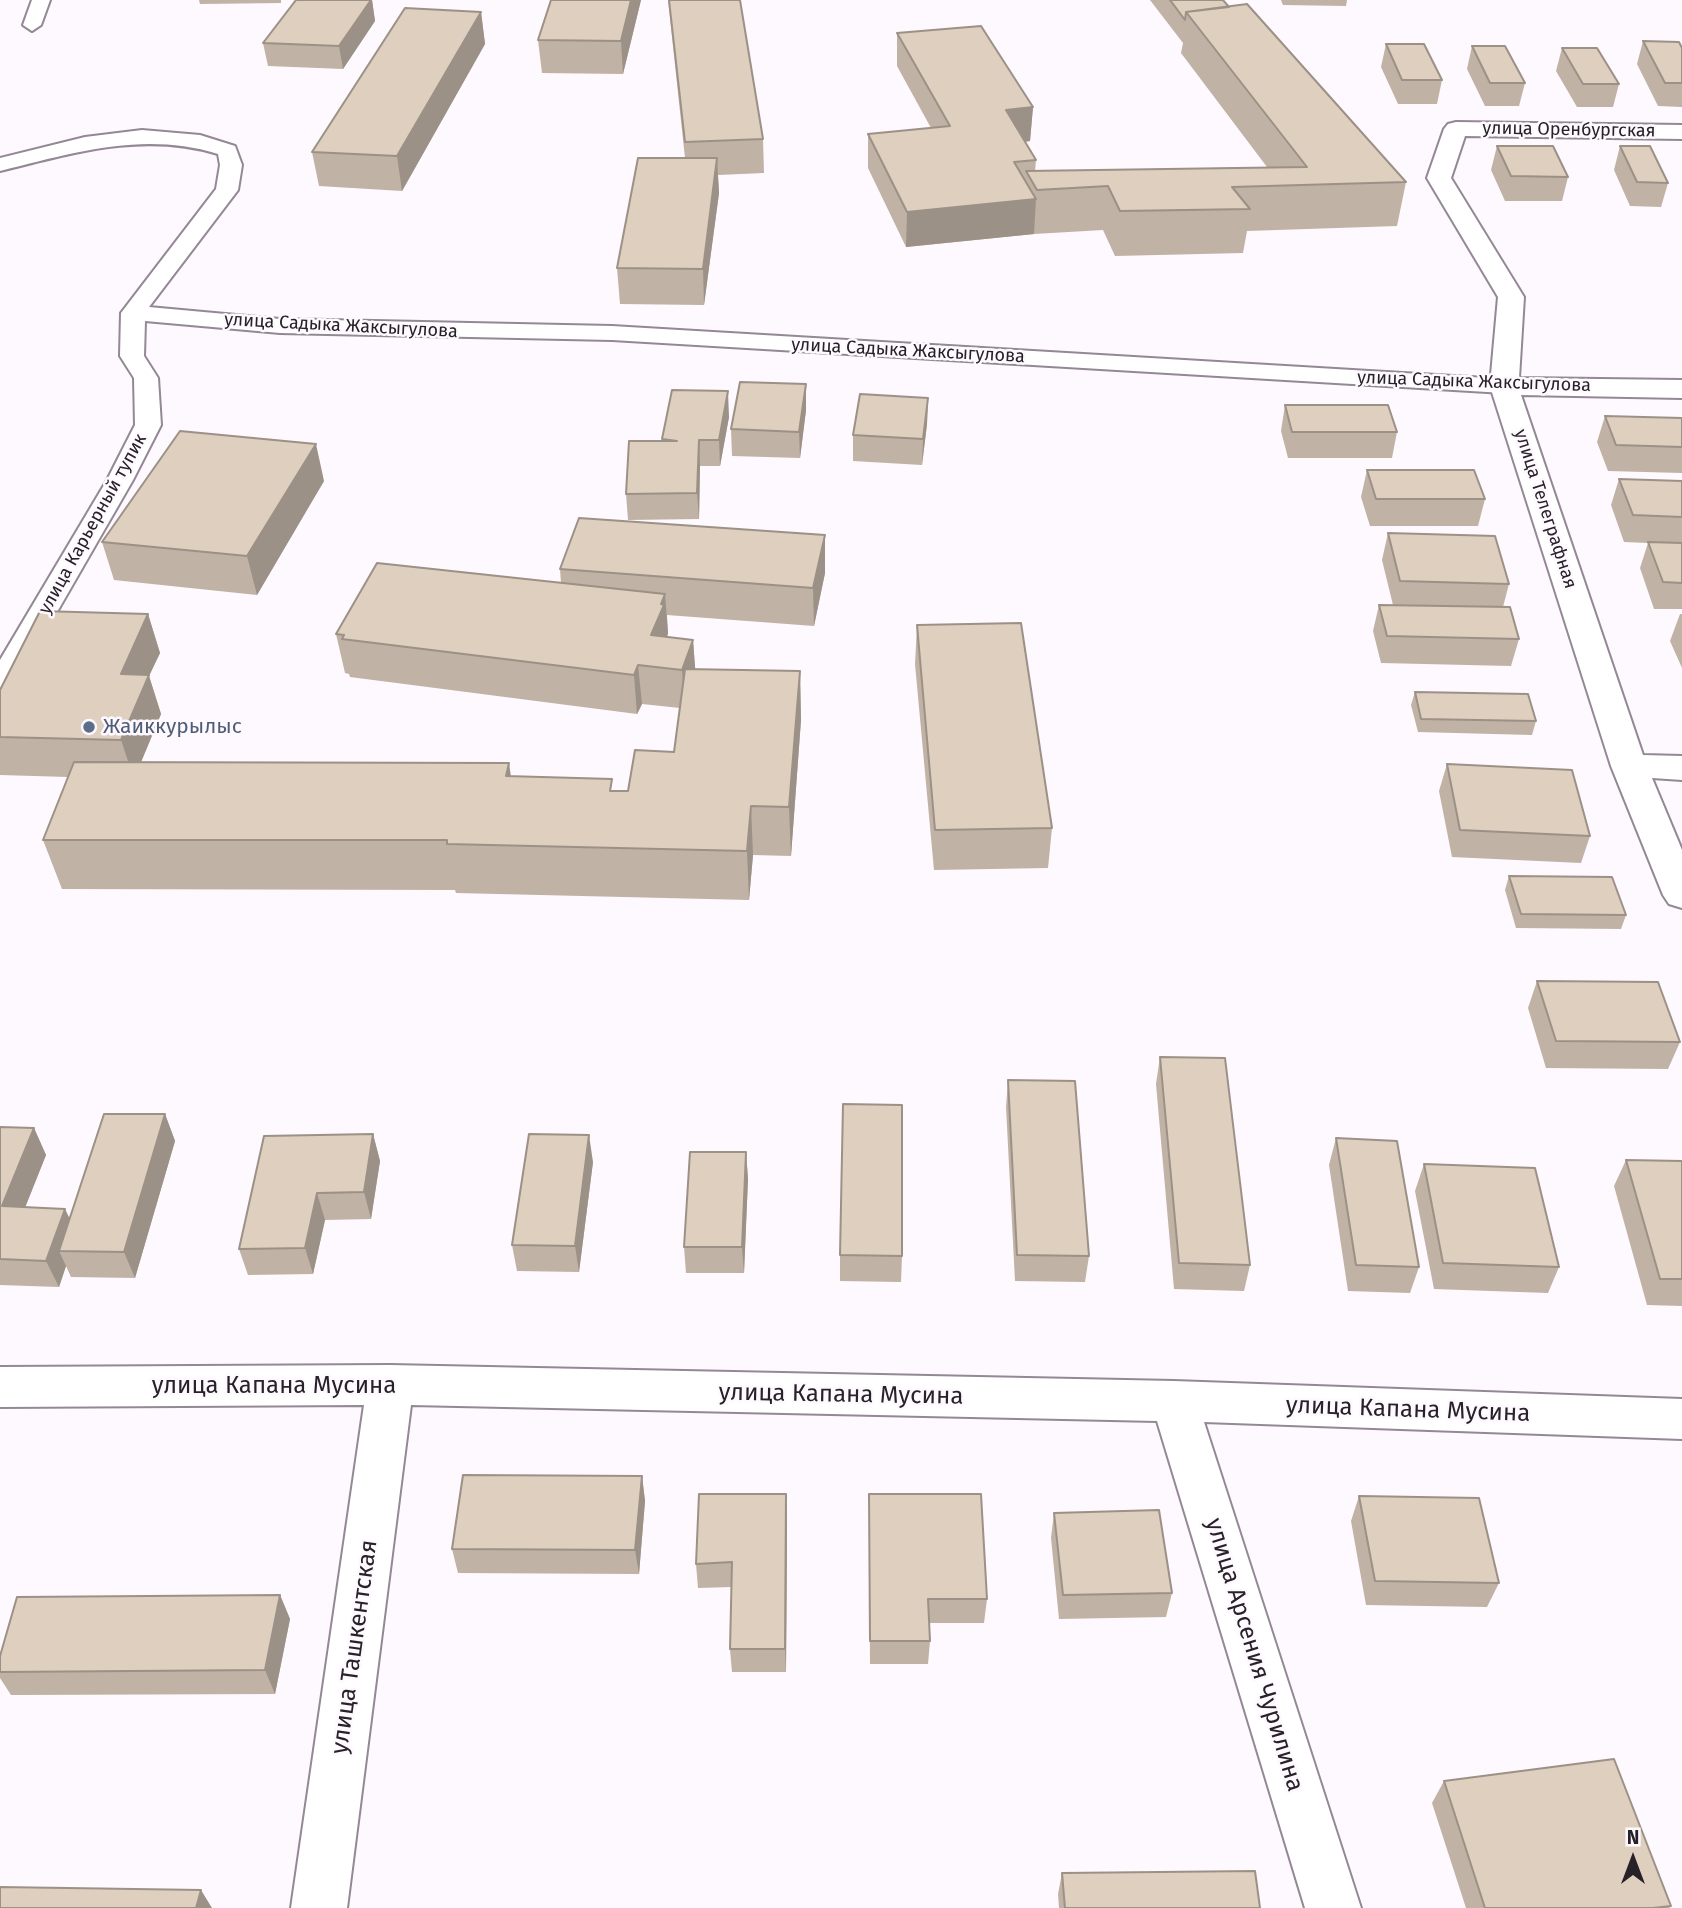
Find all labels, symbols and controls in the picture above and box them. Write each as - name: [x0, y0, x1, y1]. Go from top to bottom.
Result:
- street label: улица Оренбургская: [1482, 118, 1656, 142]
- street label: улица Садыка Жаксыгулова: [224, 309, 458, 343]
- street label: улица Садыка Жаксыгулова: [791, 334, 1025, 368]
- street label: улица Садыка Жаксыгулова: [1357, 367, 1591, 397]
- street label: улица Телеграфная: [1509, 427, 1581, 591]
- street label: улица Карьерный тупик: [34, 430, 152, 618]
- place label: Жаиккурылыс: [103, 714, 242, 740]
- marker: Жаиккурылыс: [81, 719, 97, 735]
- street label: улица Капана Мусина: [152, 1372, 396, 1400]
- street label: улица Капана Мусина: [718, 1378, 964, 1412]
- street label: улица Капана Мусина: [1285, 1391, 1531, 1429]
- street label: улица Арсения Чурилина: [1199, 1515, 1309, 1795]
- street label: улица Ташкентская: [326, 1538, 384, 1756]
- north arrow: [1598, 1824, 1668, 1894]
- text: N: [1627, 1826, 1639, 1849]

